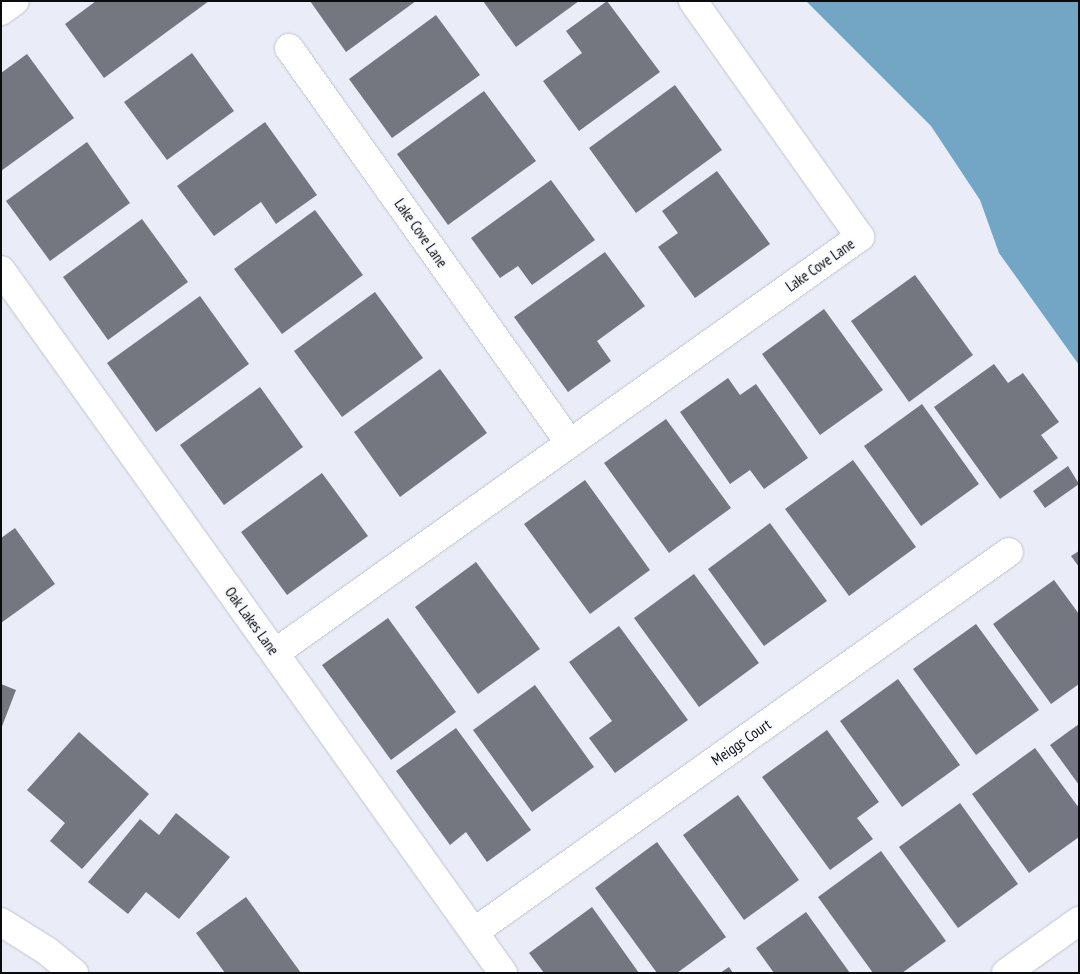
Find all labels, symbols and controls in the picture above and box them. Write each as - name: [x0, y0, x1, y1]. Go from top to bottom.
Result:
- street label: Lake Cove Lane: [391, 195, 451, 271]
- street label: Lake Cove Lane: [782, 235, 858, 295]
- street label: Oak Lakes Lane: [221, 583, 283, 659]
- street label: Meiggs Court: [708, 715, 774, 769]

